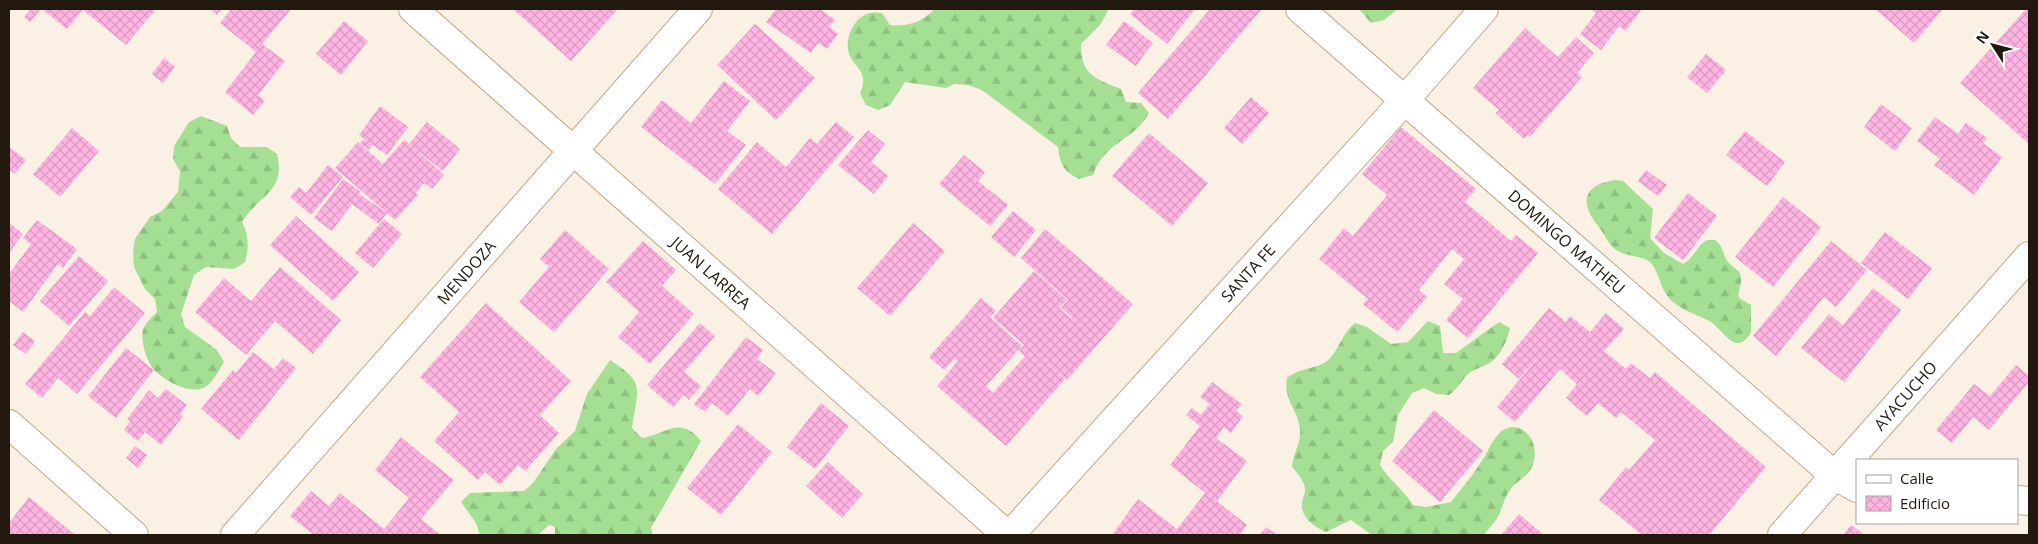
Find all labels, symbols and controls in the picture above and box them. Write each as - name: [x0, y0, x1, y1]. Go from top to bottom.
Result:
- north arrow: [1968, 20, 2018, 70]
- text: N: [1971, 27, 1993, 47]
- street label: DOMINGO MATHEU: [1503, 185, 1630, 299]
- street label: JUAN LARREA: [665, 230, 756, 315]
- street label: MENDOZA: [432, 235, 501, 309]
- street label: SANTA FE: [1216, 239, 1280, 307]
- street label: AYACUCHO: [1869, 357, 1942, 435]
- legend: [1856, 459, 2018, 524]
- text: Calle: [1900, 468, 1934, 488]
- text: Edificio: [1900, 493, 1950, 513]

